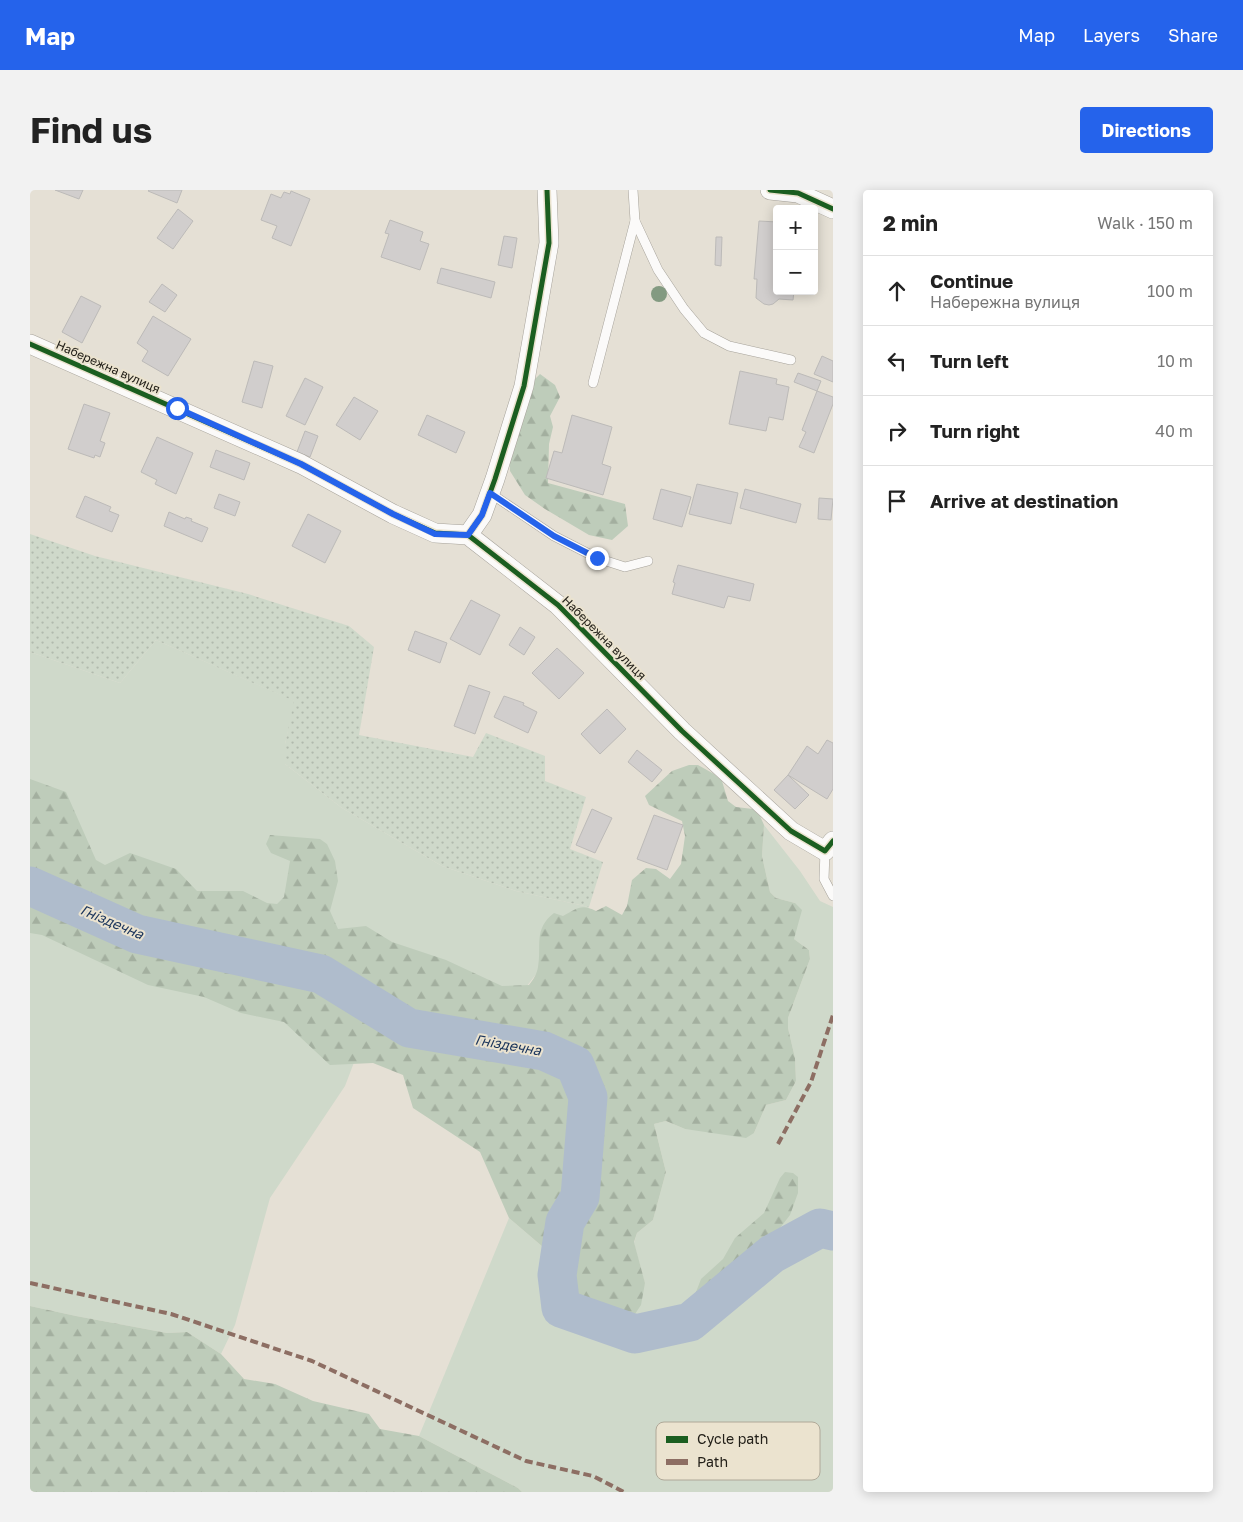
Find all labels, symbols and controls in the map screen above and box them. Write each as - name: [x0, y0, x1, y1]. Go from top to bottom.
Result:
- text: Map: [25, 21, 75, 50]
- text: Map: [1018, 24, 1055, 46]
- text: Layers: [1083, 24, 1140, 46]
- text: Share: [1168, 24, 1218, 46]
- button: Directions: [1080, 107, 1213, 153]
- text: Find us: [30, 109, 152, 151]
- map controls: [773, 205, 818, 295]
- button: +: [773, 205, 818, 250]
- text: 2 min: [883, 210, 938, 236]
- text: Walk · 150 m: [1097, 213, 1193, 233]
- button: −: [773, 250, 818, 295]
- text: Continue: [930, 269, 1013, 292]
- icon: ahead: [883, 277, 911, 305]
- text: 100 m: [1147, 281, 1193, 301]
- text: Набережна вулиця: [930, 292, 1080, 312]
- street label: Набережна вулиця: [54, 337, 163, 396]
- icon: left: [883, 347, 911, 375]
- text: Turn left: [930, 349, 1009, 372]
- text: 10 m: [1157, 351, 1193, 371]
- route start: [166, 397, 189, 420]
- icon: right: [883, 417, 911, 445]
- text: Turn right: [930, 419, 1020, 442]
- text: 40 m: [1155, 421, 1193, 441]
- icon: arrive: [883, 487, 911, 515]
- text: Arrive at destination: [930, 489, 1118, 512]
- route end: [586, 547, 609, 570]
- street label: Набережна вулиця: [559, 593, 649, 683]
- water label: Гніздечна: [78, 901, 147, 943]
- water label: Гніздечна: [474, 1030, 543, 1059]
- legend: [656, 1422, 820, 1480]
- text: Cycle path: [697, 1430, 768, 1447]
- text: Path: [697, 1453, 728, 1470]

